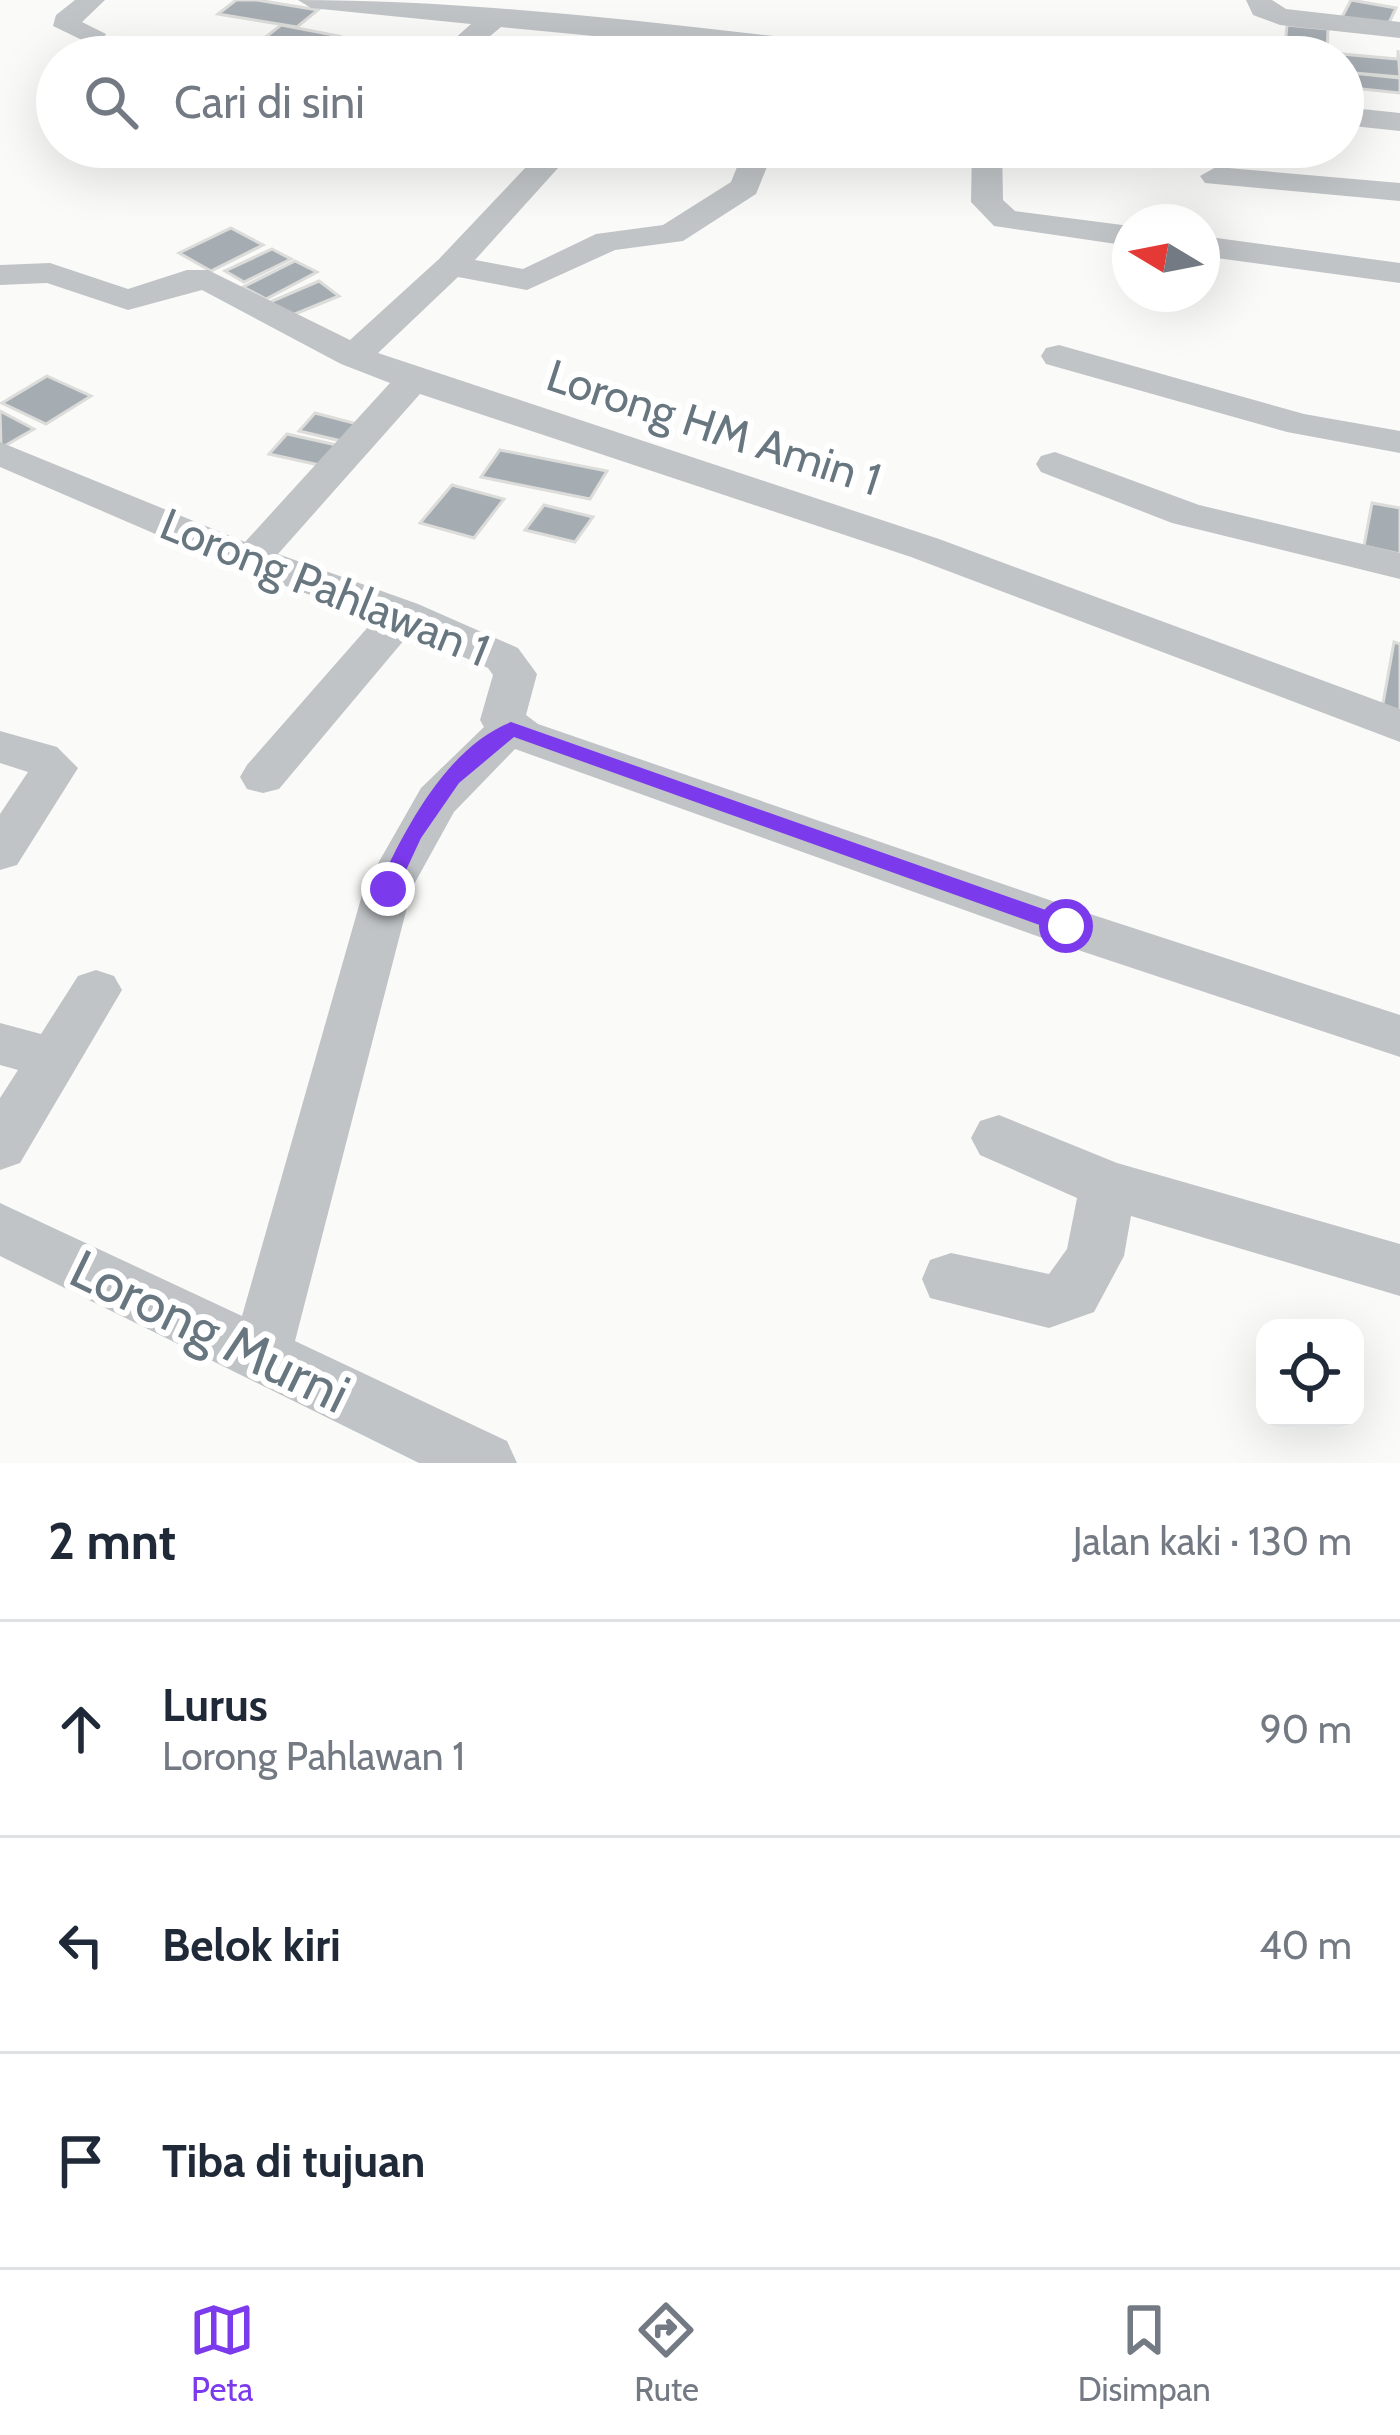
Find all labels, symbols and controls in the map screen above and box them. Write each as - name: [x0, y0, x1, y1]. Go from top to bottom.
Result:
- search box: [36, 36, 1364, 168]
- icon: search: [78, 69, 144, 135]
- text: Cari di sini: [174, 75, 365, 129]
- north arrow: [1112, 204, 1220, 312]
- street label: Lorong HM Amin 1: [540, 348, 888, 506]
- street label: Lorong Pahlawan 1: [153, 496, 497, 678]
- route end: [361, 862, 415, 916]
- route start: [1039, 899, 1093, 953]
- street label: Lorong Murni: [60, 1235, 360, 1427]
- map controls: [1256, 1319, 1364, 1427]
- button: locate: [1256, 1319, 1364, 1427]
- text: 2 mnt: [48, 1510, 176, 1572]
- text: Jalan kaki · 130 m: [1073, 1517, 1352, 1565]
- text: Lurus: [162, 1678, 268, 1732]
- icon: ahead: [48, 1696, 114, 1762]
- text: 90 m: [1260, 1705, 1352, 1753]
- text: Lorong Pahlawan 1: [162, 1732, 465, 1780]
- icon: left: [48, 1912, 114, 1978]
- text: Belok kiri: [162, 1918, 341, 1972]
- text: 40 m: [1259, 1921, 1352, 1969]
- icon: arrive: [48, 2128, 114, 2194]
- text: Tiba di tujuan: [162, 2134, 425, 2188]
- tab: Peta: [189, 2297, 255, 2409]
- tab: Rute: [633, 2297, 699, 2409]
- tab: Disimpan: [1078, 2297, 1211, 2409]

